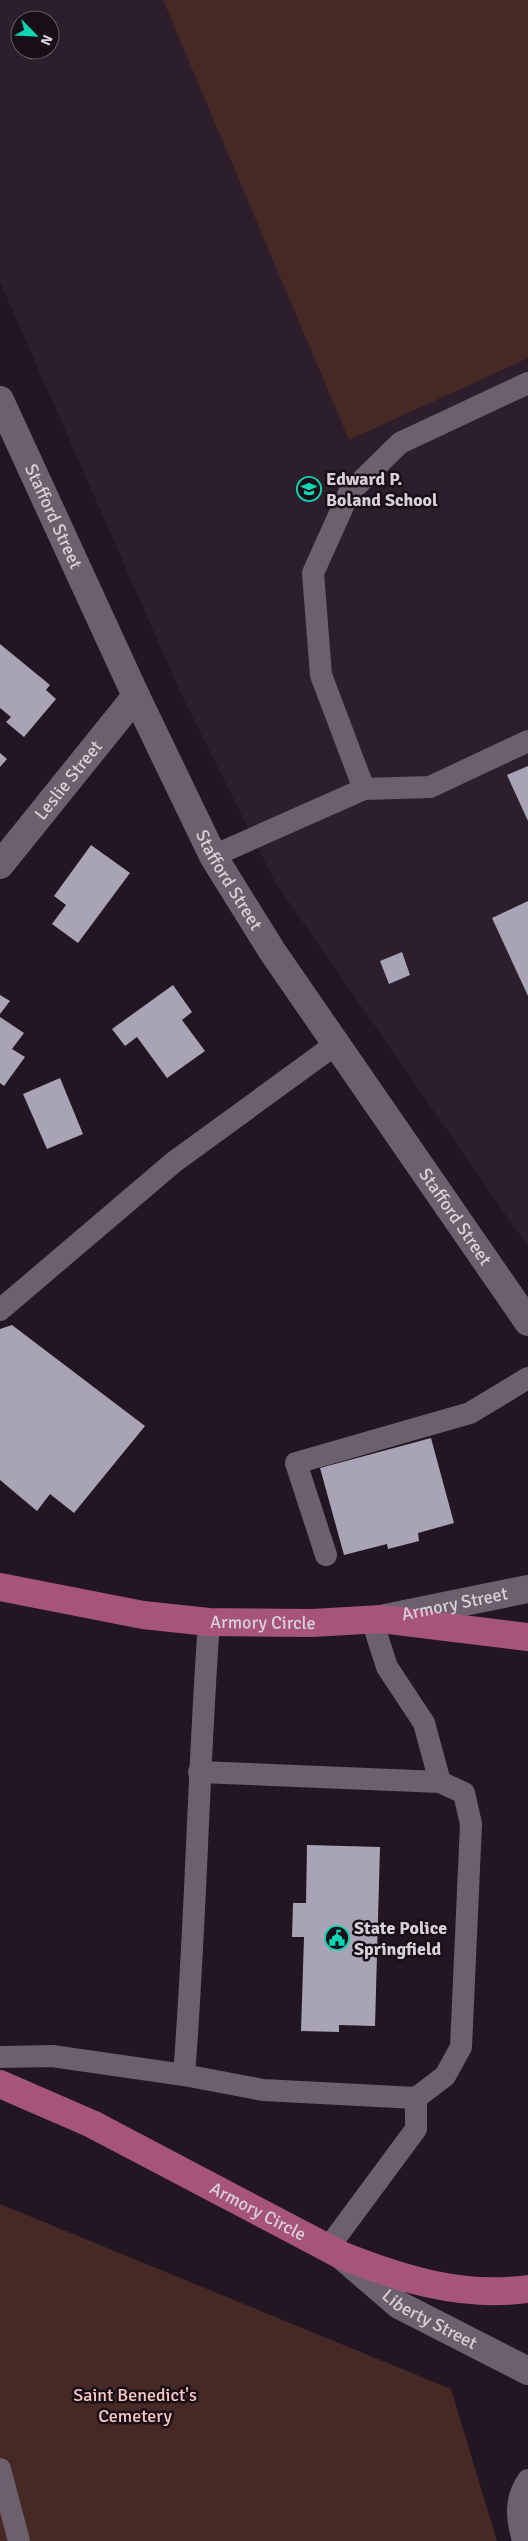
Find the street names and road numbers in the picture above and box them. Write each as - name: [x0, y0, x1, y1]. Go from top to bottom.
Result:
- street label: Stafford Street: [20, 460, 87, 572]
- street label: Leslie Street: [30, 736, 107, 824]
- street label: Stafford Street: [191, 826, 267, 934]
- street label: Stafford Street: [414, 1164, 497, 1270]
- street label: Armory Street: [400, 1582, 510, 1625]
- street label: Armory Circle: [210, 1611, 316, 1634]
- street label: Armory Circle: [206, 2177, 310, 2246]
- street label: Liberty Street: [378, 2284, 481, 2354]

